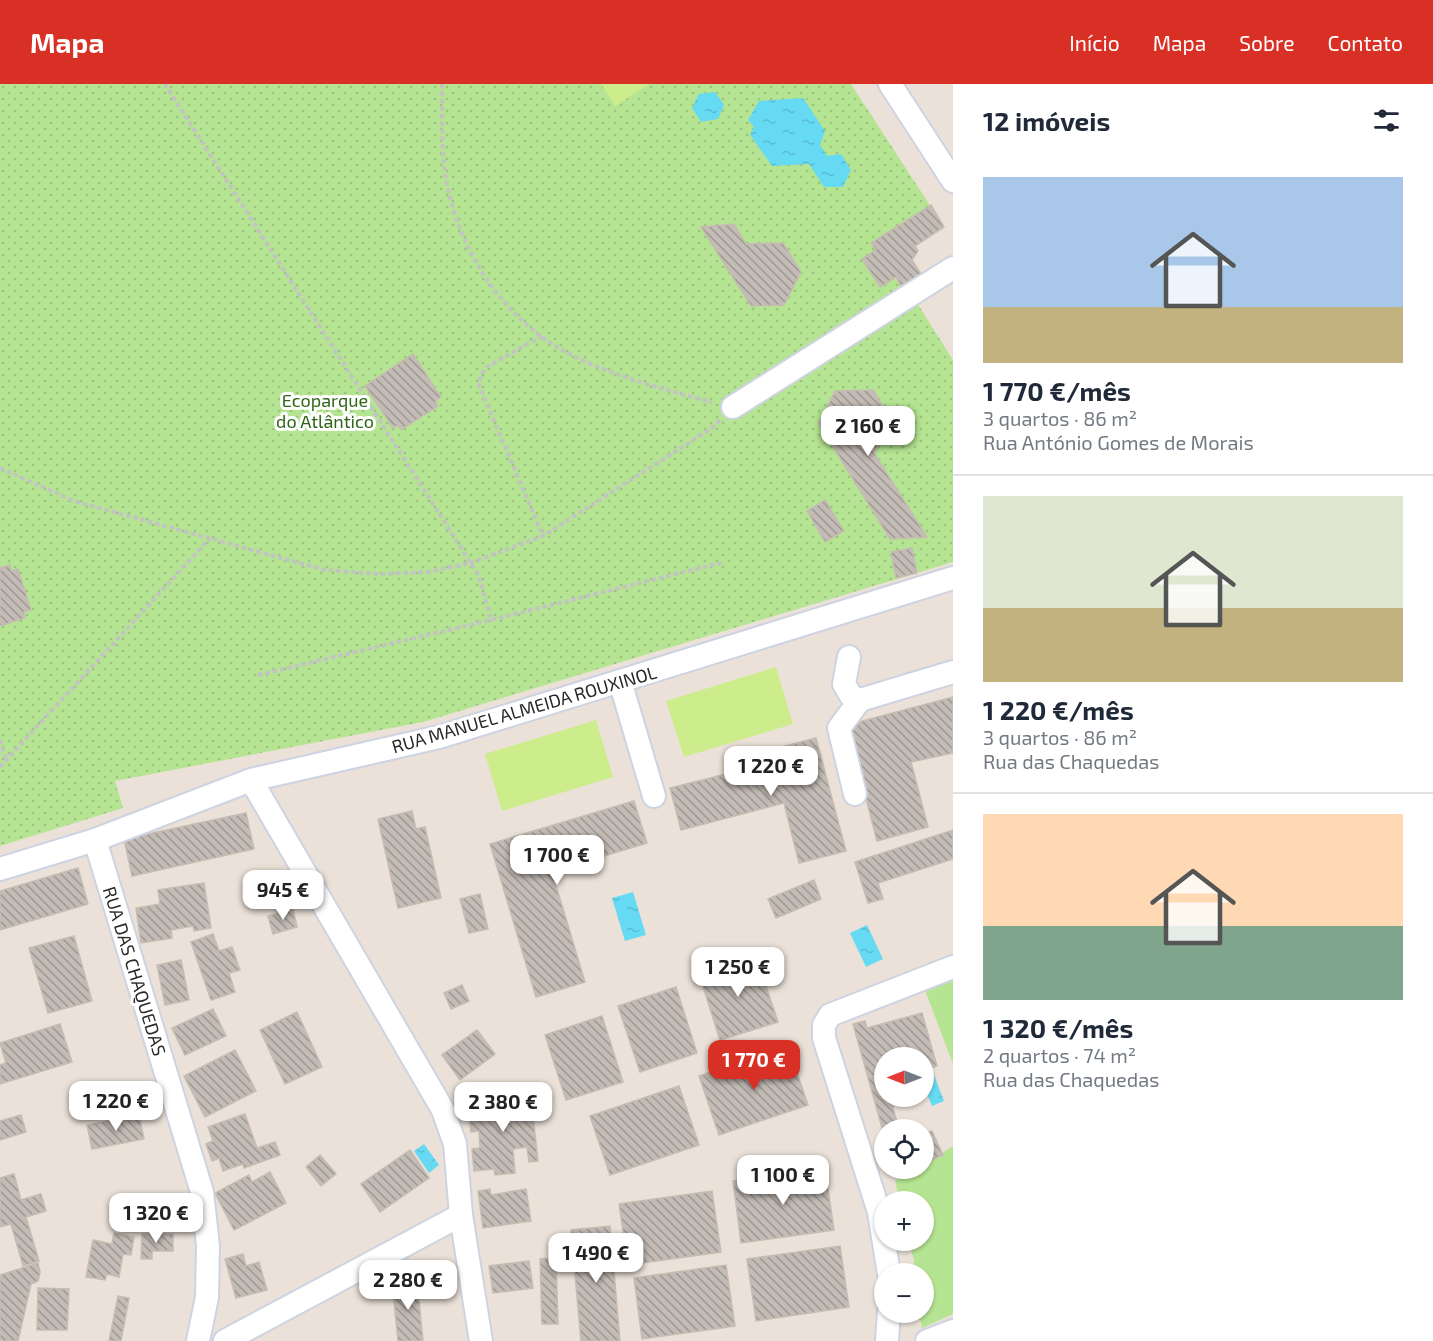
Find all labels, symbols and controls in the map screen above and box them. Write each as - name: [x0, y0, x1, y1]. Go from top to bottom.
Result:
- text: Mapa: [30, 25, 104, 59]
- text: Início: [1069, 30, 1120, 55]
- text: Mapa: [1153, 30, 1206, 55]
- text: Sobre: [1239, 30, 1294, 55]
- text: Contato: [1327, 30, 1403, 55]
- icon: filters: [1370, 104, 1403, 137]
- text: 12 imóveis: [983, 105, 1110, 136]
- icon: home: [1139, 216, 1247, 324]
- text: 1 770 €/mês: [983, 375, 1131, 406]
- park label: Ecoparque do Atlântico: [276, 389, 374, 432]
- pin: 2 160 €: [813, 406, 923, 457]
- text: 3 quartos · 86 m²: [983, 406, 1137, 430]
- text: 2 160 €: [835, 413, 901, 437]
- text: Rua António Gomes de Morais: [983, 430, 1254, 454]
- icon: home: [1139, 535, 1247, 643]
- street label: RUA MANUEL ALMEIDA ROUXINOL: [389, 661, 659, 757]
- text: 1 220 €/mês: [983, 694, 1134, 725]
- text: 3 quartos · 86 m²: [983, 725, 1137, 749]
- pin: 1 220 €: [716, 746, 826, 797]
- text: Rua das Chaquedas: [983, 749, 1159, 773]
- text: 1 220 €: [738, 753, 804, 777]
- pin: 1 700 €: [502, 835, 612, 886]
- text: 1 700 €: [524, 842, 590, 866]
- icon: home: [1139, 853, 1247, 961]
- pin: 945 €: [241, 870, 325, 921]
- text: 945 €: [257, 877, 309, 901]
- street label: RUA DAS CHAQUEDAS: [99, 884, 171, 1058]
- pin: 1 250 €: [683, 947, 793, 998]
- text: 1 250 €: [705, 954, 771, 978]
- text: 1 320 €/mês: [983, 1012, 1133, 1043]
- pin: 1 770 €: [699, 1040, 809, 1091]
- text: 2 quartos · 74 m²: [983, 1043, 1136, 1067]
- text: 1 770 €: [722, 1047, 786, 1071]
- north arrow: [874, 1047, 934, 1107]
- map controls: [874, 1047, 934, 1323]
- text: Rua das Chaquedas: [983, 1067, 1159, 1091]
- pin: 1 220 €: [61, 1081, 171, 1132]
- pin: 2 380 €: [448, 1082, 558, 1133]
- text: 1 220 €: [83, 1088, 149, 1112]
- text: 2 380 €: [468, 1089, 538, 1113]
- button: locate: [874, 1119, 934, 1179]
- pin: 1 100 €: [728, 1155, 838, 1206]
- text: 1 100 €: [751, 1162, 815, 1186]
- button: +: [874, 1191, 934, 1251]
- pin: 1 320 €: [101, 1193, 211, 1244]
- text: 1 320 €: [123, 1200, 189, 1224]
- pin: 1 490 €: [541, 1233, 651, 1284]
- text: 1 490 €: [562, 1240, 630, 1264]
- pin: 2 280 €: [353, 1260, 463, 1311]
- button: −: [874, 1263, 934, 1323]
- text: 2 280 €: [373, 1267, 443, 1291]

